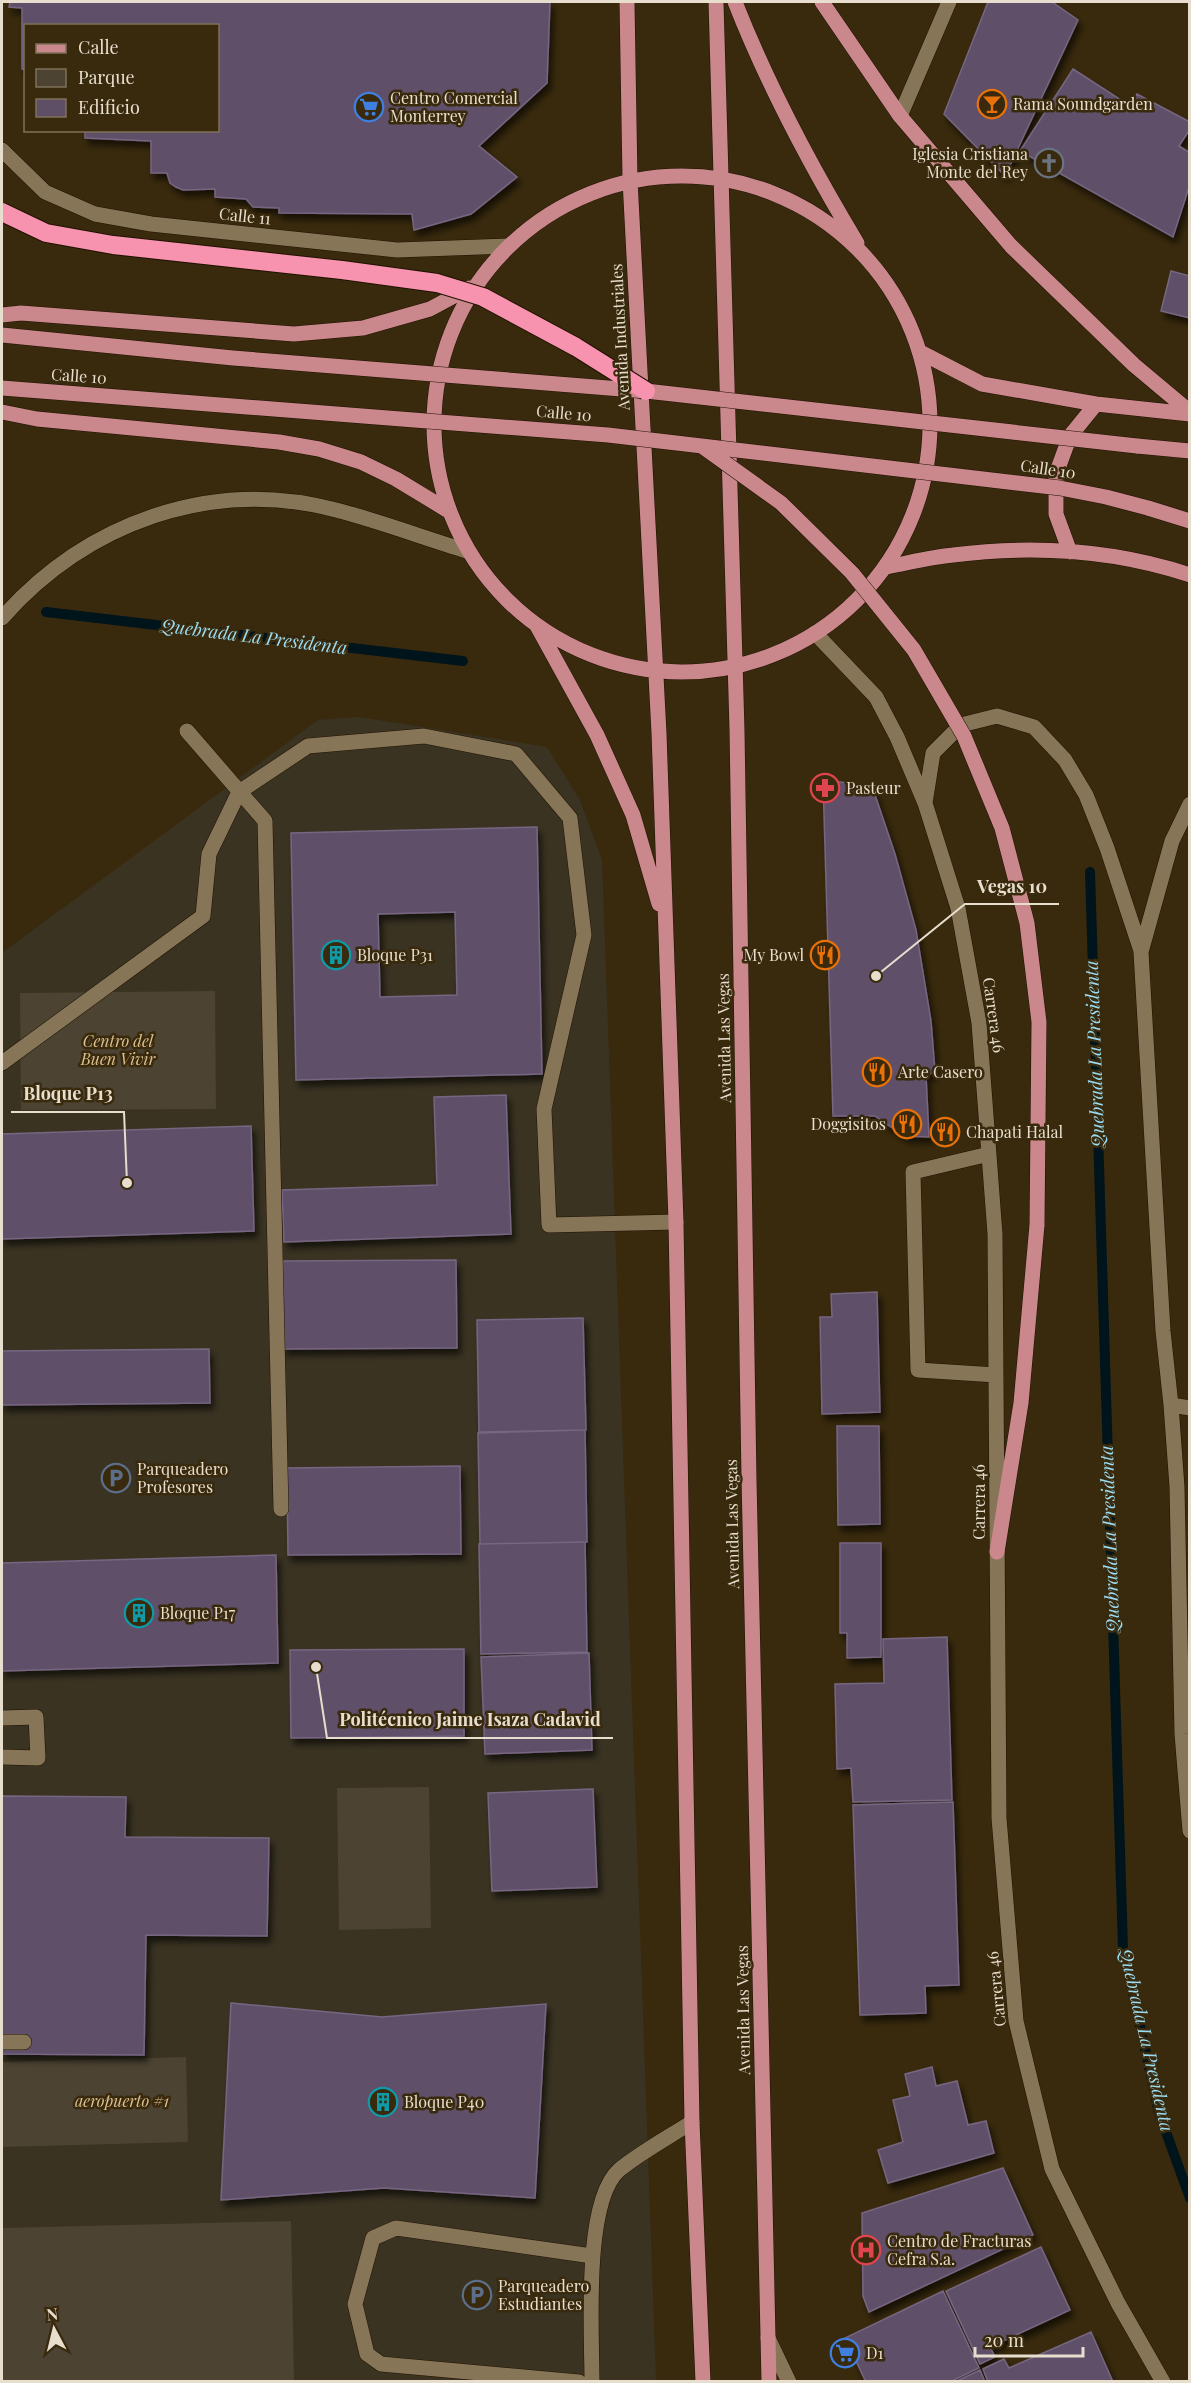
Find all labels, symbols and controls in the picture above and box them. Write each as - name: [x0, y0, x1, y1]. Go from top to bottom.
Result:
- legend: [24, 24, 219, 132]
- text: Calle: [78, 35, 119, 59]
- text: Parque: [78, 65, 135, 89]
- place label: Centro Comercial Monterrey: [390, 87, 518, 126]
- bar icon: Rama Soundgarden: [976, 88, 1008, 120]
- supermarket icon: Centro Comercial Monterrey: [353, 91, 385, 123]
- place label: Rama Soundgarden: [1013, 93, 1153, 114]
- text: Edificio: [78, 95, 140, 119]
- place label: Iglesia Cristiana Monte del Rey: [912, 143, 1028, 182]
- church icon: Iglesia Cristiana Monte del Rey: [1033, 147, 1065, 179]
- street label: Calle 11: [218, 202, 272, 229]
- street label: Avenida Industriales: [605, 263, 634, 412]
- street label: Calle 10: [51, 363, 107, 388]
- street label: Calle 10: [535, 400, 593, 425]
- street label: Calle 10: [1019, 454, 1077, 483]
- water label: Quebrada La Presidenta: [159, 613, 349, 659]
- pharmacy icon: Pasteur: [809, 772, 841, 804]
- place label: Pasteur: [846, 777, 901, 798]
- callout: Vegas 10: [965, 868, 1059, 904]
- text: Vegas 10: [976, 874, 1047, 898]
- building icon: Bloque P31: [320, 939, 352, 971]
- restaurant icon: My Bowl: [809, 939, 841, 971]
- place label: Bloque P31: [357, 944, 433, 965]
- place label: My Bowl: [744, 944, 804, 965]
- water label: Quebrada La Presidenta: [1079, 960, 1109, 1149]
- street label: Avenida Las Vegas: [712, 973, 735, 1104]
- street label: Carrera 46: [979, 976, 1010, 1054]
- park label: Centro del Buen Vivir: [80, 1030, 156, 1069]
- restaurant icon: Arte Casero: [861, 1056, 893, 1088]
- place label: Arte Casero: [897, 1061, 983, 1082]
- callout: Bloque P13: [11, 1076, 124, 1112]
- text: Bloque P13: [23, 1081, 113, 1105]
- restaurant icon: Doggisitos: [891, 1108, 923, 1140]
- place label: Doggisitos: [811, 1113, 886, 1134]
- restaurant icon: Chapati Halal: [929, 1116, 961, 1148]
- place label: Chapati Halal: [966, 1121, 1064, 1142]
- water label: Quebrada La Presidenta: [1094, 1445, 1124, 1634]
- place label: Parqueadero Profesores: [137, 1458, 229, 1497]
- street label: Avenida Las Vegas: [720, 1459, 743, 1590]
- parking icon: Parqueadero Profesores: [100, 1462, 132, 1494]
- street label: Carrera 46: [968, 1464, 989, 1540]
- building icon: Bloque P17: [123, 1597, 155, 1629]
- place label: Bloque P17: [160, 1602, 236, 1623]
- callout: Politécnico Jaime Isaza Cadavid: [327, 1702, 613, 1738]
- text: Politécnico Jaime Isaza Cadavid: [339, 1707, 601, 1731]
- street label: Avenida Las Vegas: [731, 1945, 754, 2076]
- water label: Quebrada La Presidenta: [1114, 1945, 1180, 2134]
- street label: Carrera 46: [981, 1950, 1010, 2028]
- building icon: Bloque P40: [367, 2086, 399, 2118]
- park label: aeropuerto #1: [75, 2090, 170, 2111]
- place label: Bloque P40: [404, 2091, 484, 2112]
- place label: Centro de Fracturas Cefra S.a.: [887, 2230, 1031, 2269]
- hospital icon: Centro de Fracturas Cefra S.a.: [850, 2234, 882, 2266]
- place label: Parqueadero Estudiantes: [498, 2275, 590, 2314]
- parking icon: Parqueadero Estudiantes: [461, 2279, 493, 2311]
- north arrow: [24, 2299, 84, 2359]
- text: N: [45, 2302, 60, 2325]
- scale bar: [975, 2320, 1083, 2358]
- text: 20 m: [984, 2328, 1024, 2352]
- supermarket icon: D1: [829, 2337, 861, 2369]
- place label: D1: [866, 2342, 884, 2363]

